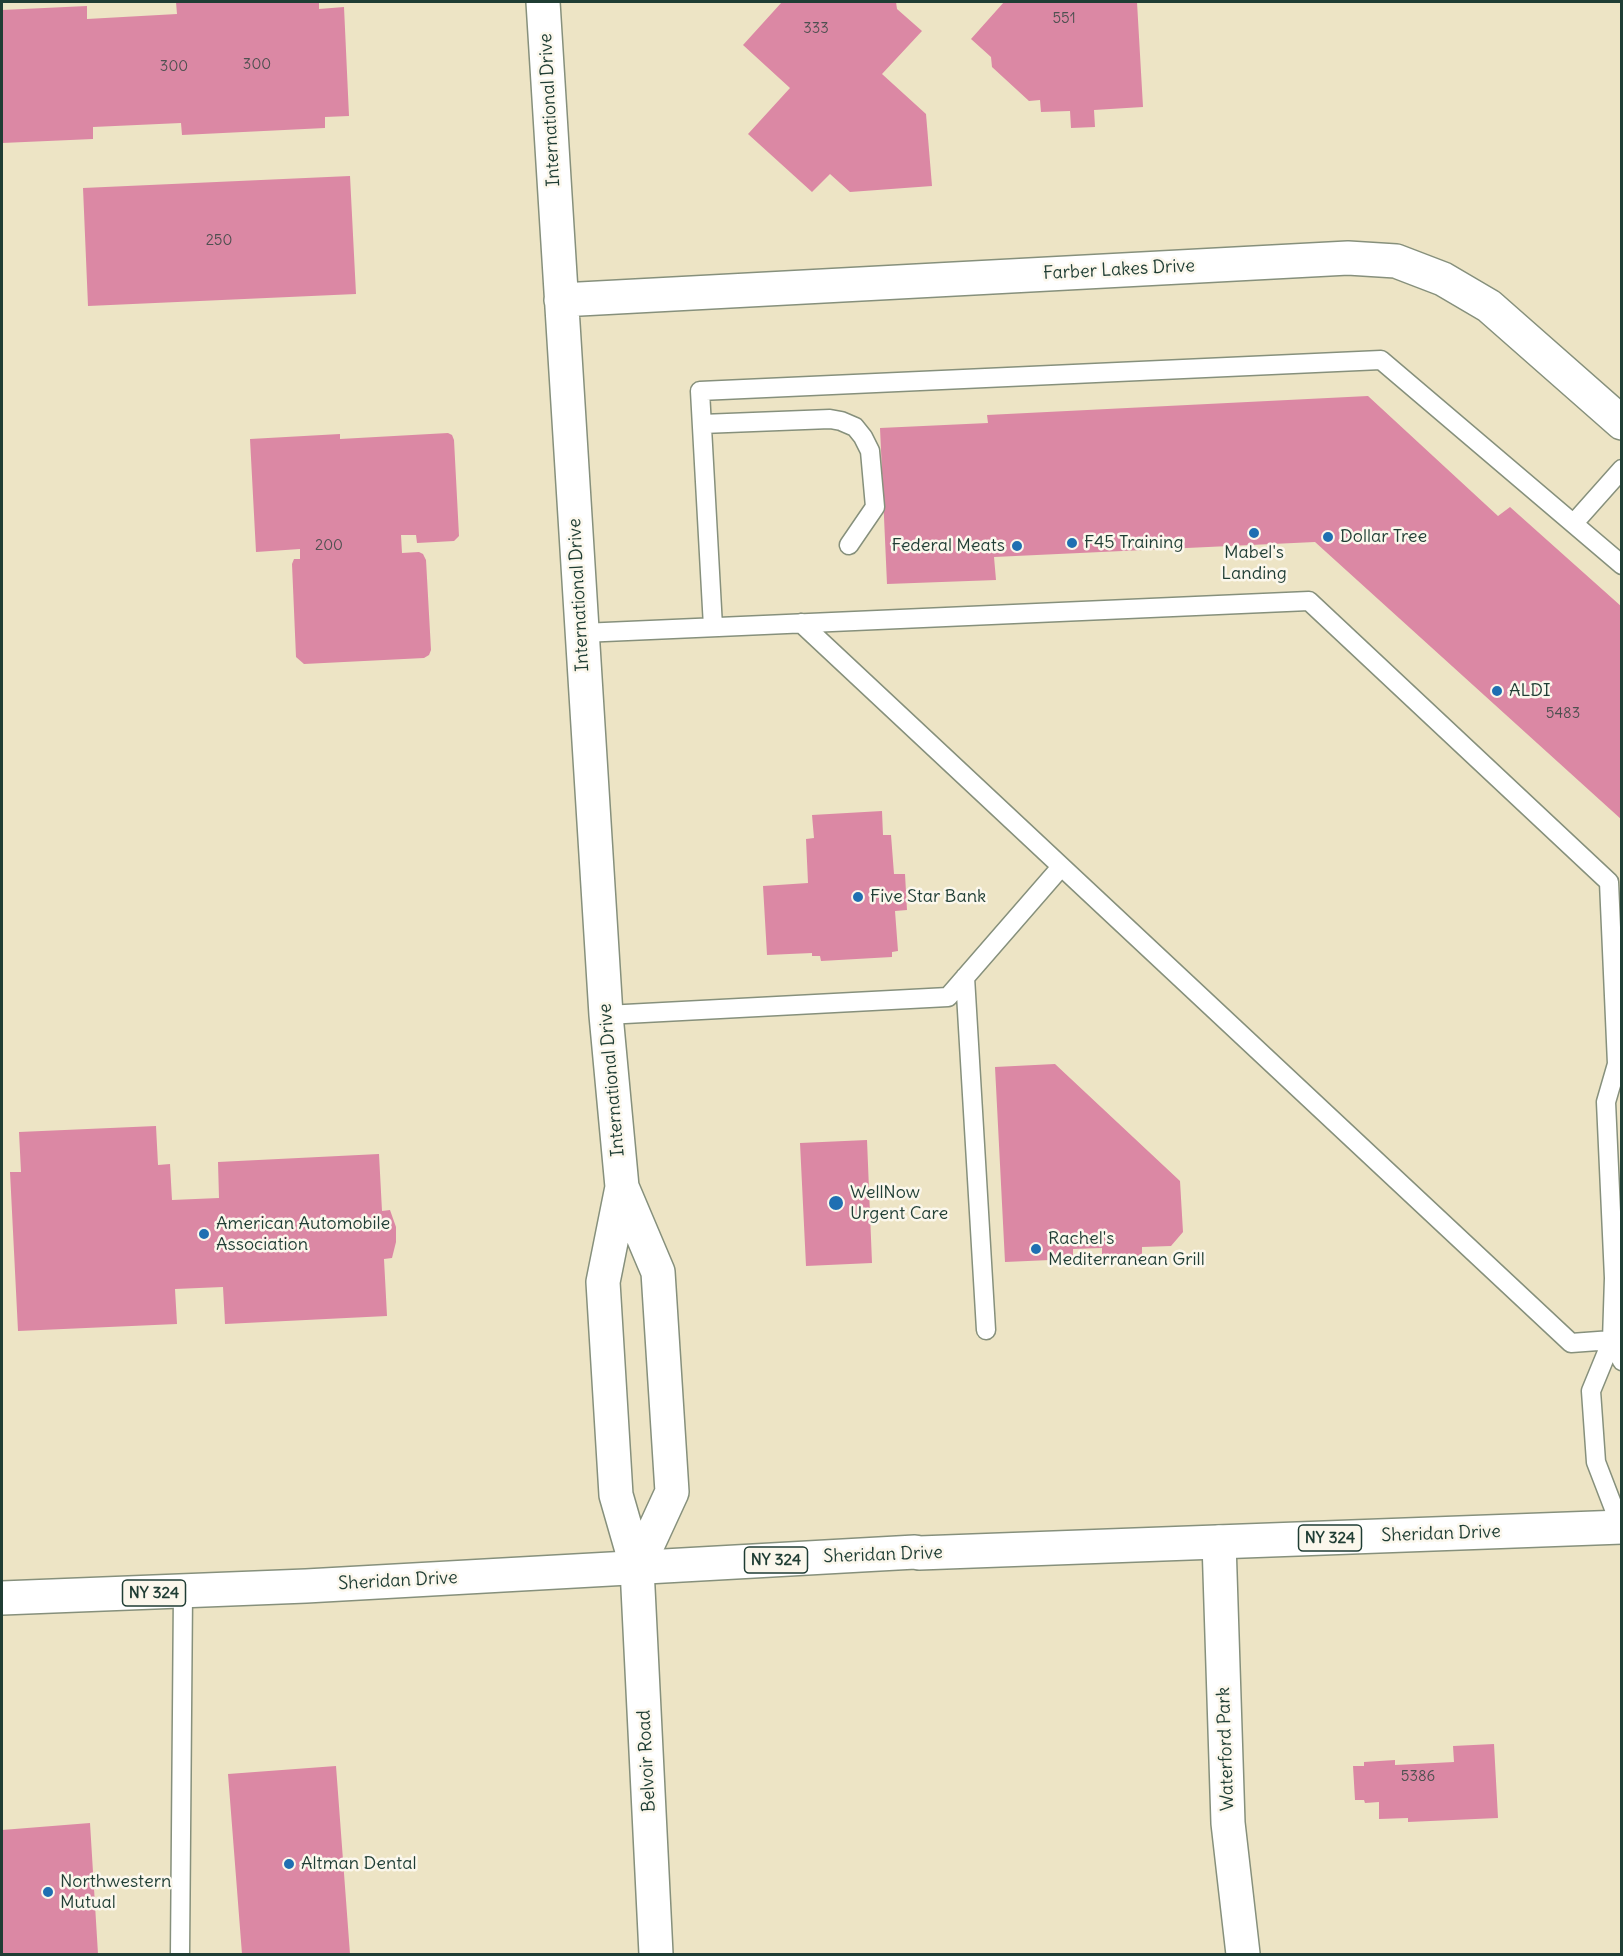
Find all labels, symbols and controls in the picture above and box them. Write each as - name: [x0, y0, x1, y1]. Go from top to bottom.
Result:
- house number: 551: [1052, 10, 1076, 28]
- house number: 333: [803, 20, 829, 38]
- street label: International Drive: [535, 33, 565, 187]
- house number: 300: [243, 56, 271, 74]
- house number: 300: [160, 58, 188, 76]
- house number: 250: [206, 232, 232, 250]
- street label: Farber Lakes Drive: [1043, 255, 1195, 285]
- street label: International Drive: [564, 518, 594, 672]
- marker: Mabel's Landing: [1247, 526, 1261, 540]
- place label: Dollar Tree: [1340, 526, 1427, 548]
- marker: Dollar Tree: [1321, 530, 1335, 544]
- place label: F45 Training: [1084, 532, 1184, 554]
- place label: Federal Meats: [891, 535, 1005, 557]
- marker: F45 Training: [1065, 536, 1079, 550]
- house number: 200: [315, 537, 343, 555]
- marker: Federal Meats: [1010, 539, 1024, 553]
- place label: Mabel's Landing: [1221, 542, 1287, 584]
- place label: ALDI: [1509, 680, 1551, 702]
- marker: ALDI: [1490, 684, 1504, 698]
- house number: 5483: [1546, 705, 1580, 723]
- place label: Five Star Bank: [870, 886, 986, 908]
- marker: Five Star Bank: [851, 890, 865, 904]
- street label: International Drive: [595, 1003, 629, 1157]
- place label: WellNow Urgent Care: [850, 1182, 948, 1224]
- marker: WellNow Urgent Care: [827, 1194, 845, 1212]
- place label: American Automobile Association: [216, 1213, 390, 1256]
- marker: American Automobile Association: [197, 1227, 211, 1241]
- place label: Rachel's Mediterranean Grill: [1048, 1228, 1205, 1270]
- marker: Rachel's Mediterranean Grill: [1029, 1242, 1043, 1256]
- street label: Sheridan Drive: [1381, 1521, 1501, 1547]
- road number: NY 324: [1298, 1525, 1362, 1551]
- street label: Sheridan Drive: [823, 1542, 943, 1568]
- road number: NY 324: [744, 1547, 808, 1573]
- street label: Sheridan Drive: [338, 1567, 458, 1595]
- road number: NY 324: [122, 1580, 186, 1606]
- street label: Waterford Park: [1213, 1687, 1239, 1811]
- street label: Belvoir Road: [634, 1709, 660, 1813]
- house number: 5386: [1401, 1768, 1435, 1786]
- place label: Altman Dental: [301, 1853, 417, 1875]
- marker: Altman Dental: [282, 1857, 296, 1871]
- place label: Northwestern Mutual: [60, 1871, 171, 1914]
- marker: Northwestern Mutual: [41, 1885, 55, 1899]

